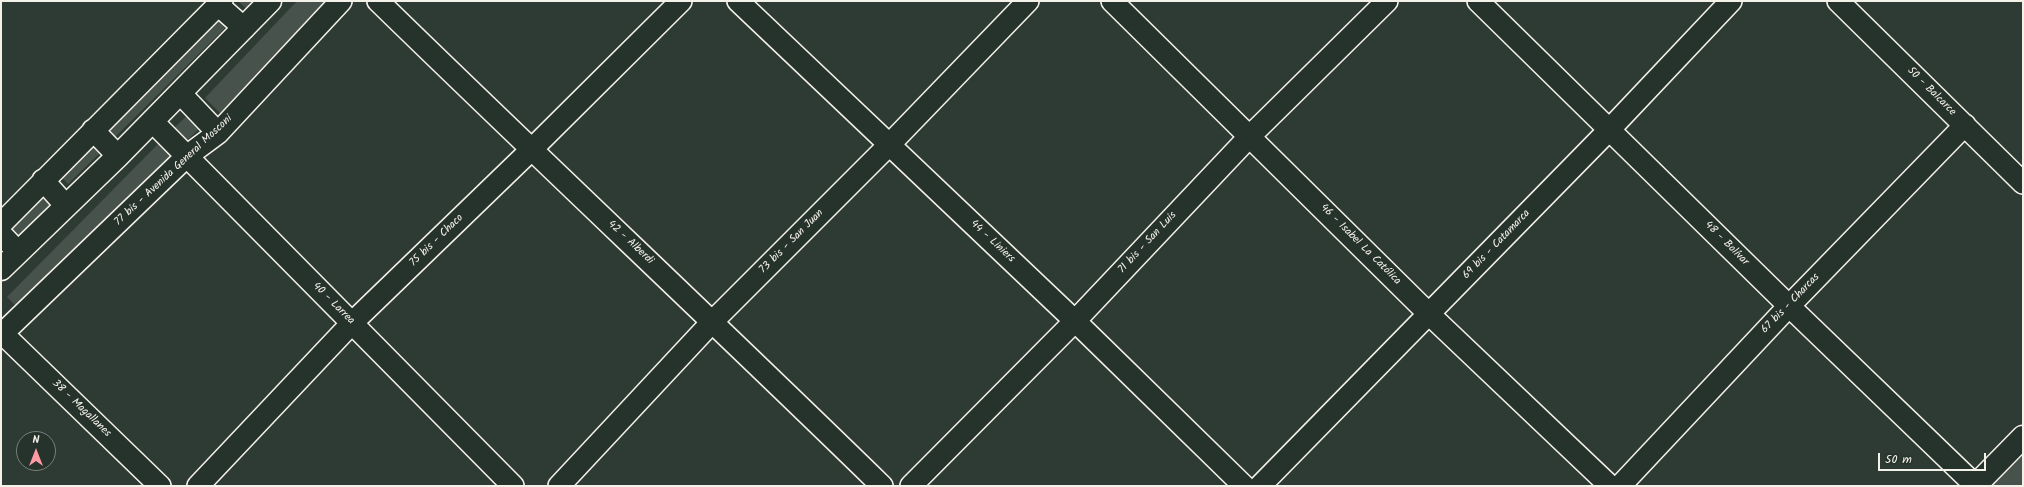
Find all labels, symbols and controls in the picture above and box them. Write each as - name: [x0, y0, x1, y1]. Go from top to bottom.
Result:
- street label: 50 - Balcarce: [1904, 65, 1958, 119]
- street label: 77 bis - Avenida General Mosconi: [112, 113, 236, 229]
- street label: 46 - Isabel La Católica: [1317, 202, 1403, 288]
- street label: 73 bis - San Juan: [757, 207, 827, 277]
- street label: 69 bis - Catamarca: [1460, 207, 1534, 283]
- street label: 71 bis - San Luis: [1116, 209, 1180, 277]
- street label: 75 bis - Chaco: [407, 212, 467, 270]
- street label: 42 - Alberdi: [604, 218, 656, 268]
- street label: 44 - Liniers: [967, 218, 1017, 266]
- street label: 48 - Bolívar: [1701, 219, 1751, 269]
- street label: 67 bis - Charcas: [1759, 271, 1823, 337]
- street label: 40 - Larrea: [309, 280, 357, 328]
- street label: 38 - Magallanes: [49, 377, 113, 441]
- north arrow: [16, 431, 56, 471]
- text: N: [33, 431, 39, 449]
- scale bar: [1880, 445, 1988, 471]
- text: 50 m: [1885, 450, 1912, 469]

